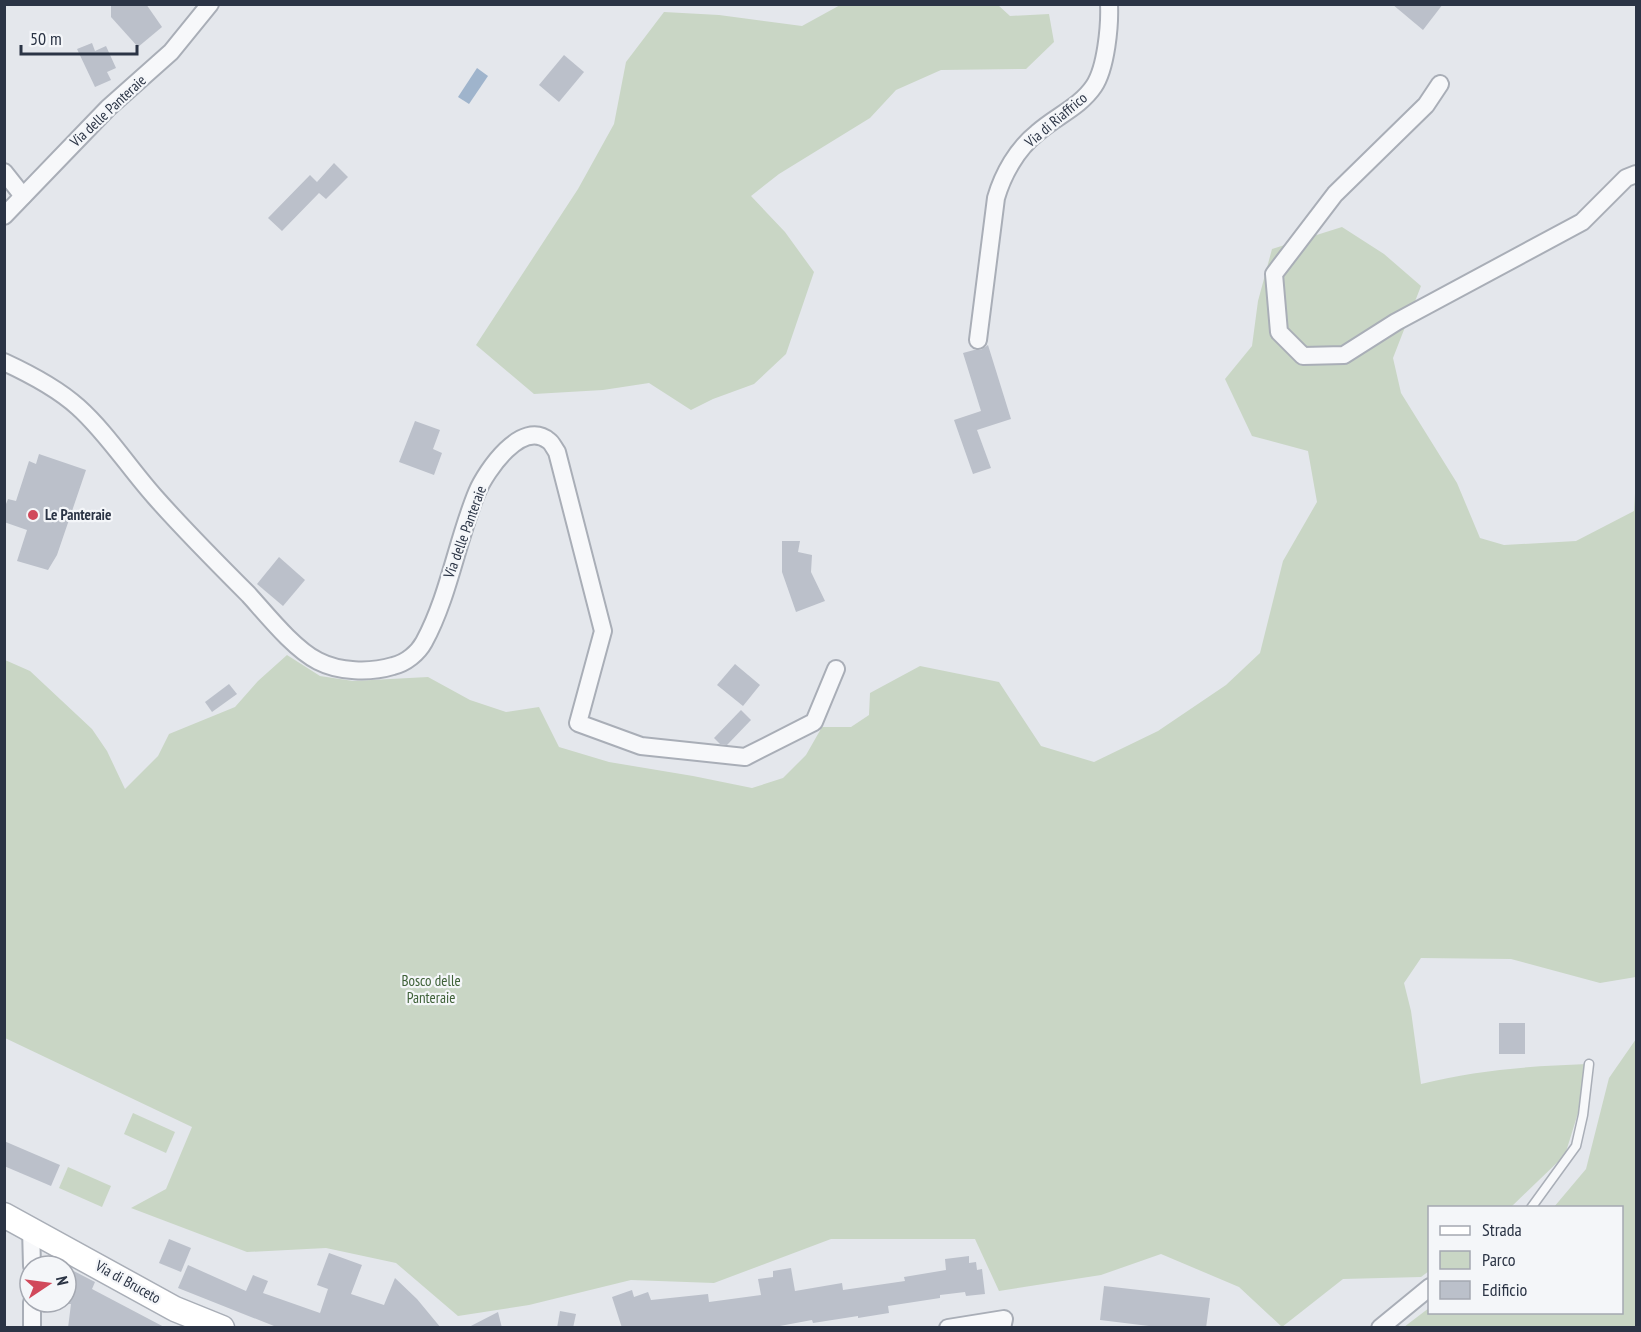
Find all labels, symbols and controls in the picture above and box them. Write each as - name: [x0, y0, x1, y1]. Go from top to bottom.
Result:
- scale bar: [21, 18, 136, 56]
- text: 50 m: [30, 27, 62, 50]
- street label: Via delle Panteraie: [65, 71, 150, 151]
- street label: Via di Riaffrico: [1020, 88, 1091, 152]
- street label: Via delle Panteraie: [439, 483, 490, 582]
- place label: Le Panteraie: [45, 505, 111, 524]
- marker: Le Panteraie: [26, 508, 40, 522]
- park label: Bosco delle Panteraie: [401, 971, 461, 1007]
- legend: [1428, 1206, 1623, 1314]
- text: Strada: [1482, 1218, 1522, 1241]
- text: Parco: [1482, 1248, 1516, 1271]
- north arrow: [18, 1254, 78, 1314]
- street label: Via di Bruceto: [91, 1255, 164, 1307]
- text: N: [52, 1274, 73, 1287]
- text: Edificio: [1482, 1278, 1528, 1301]

